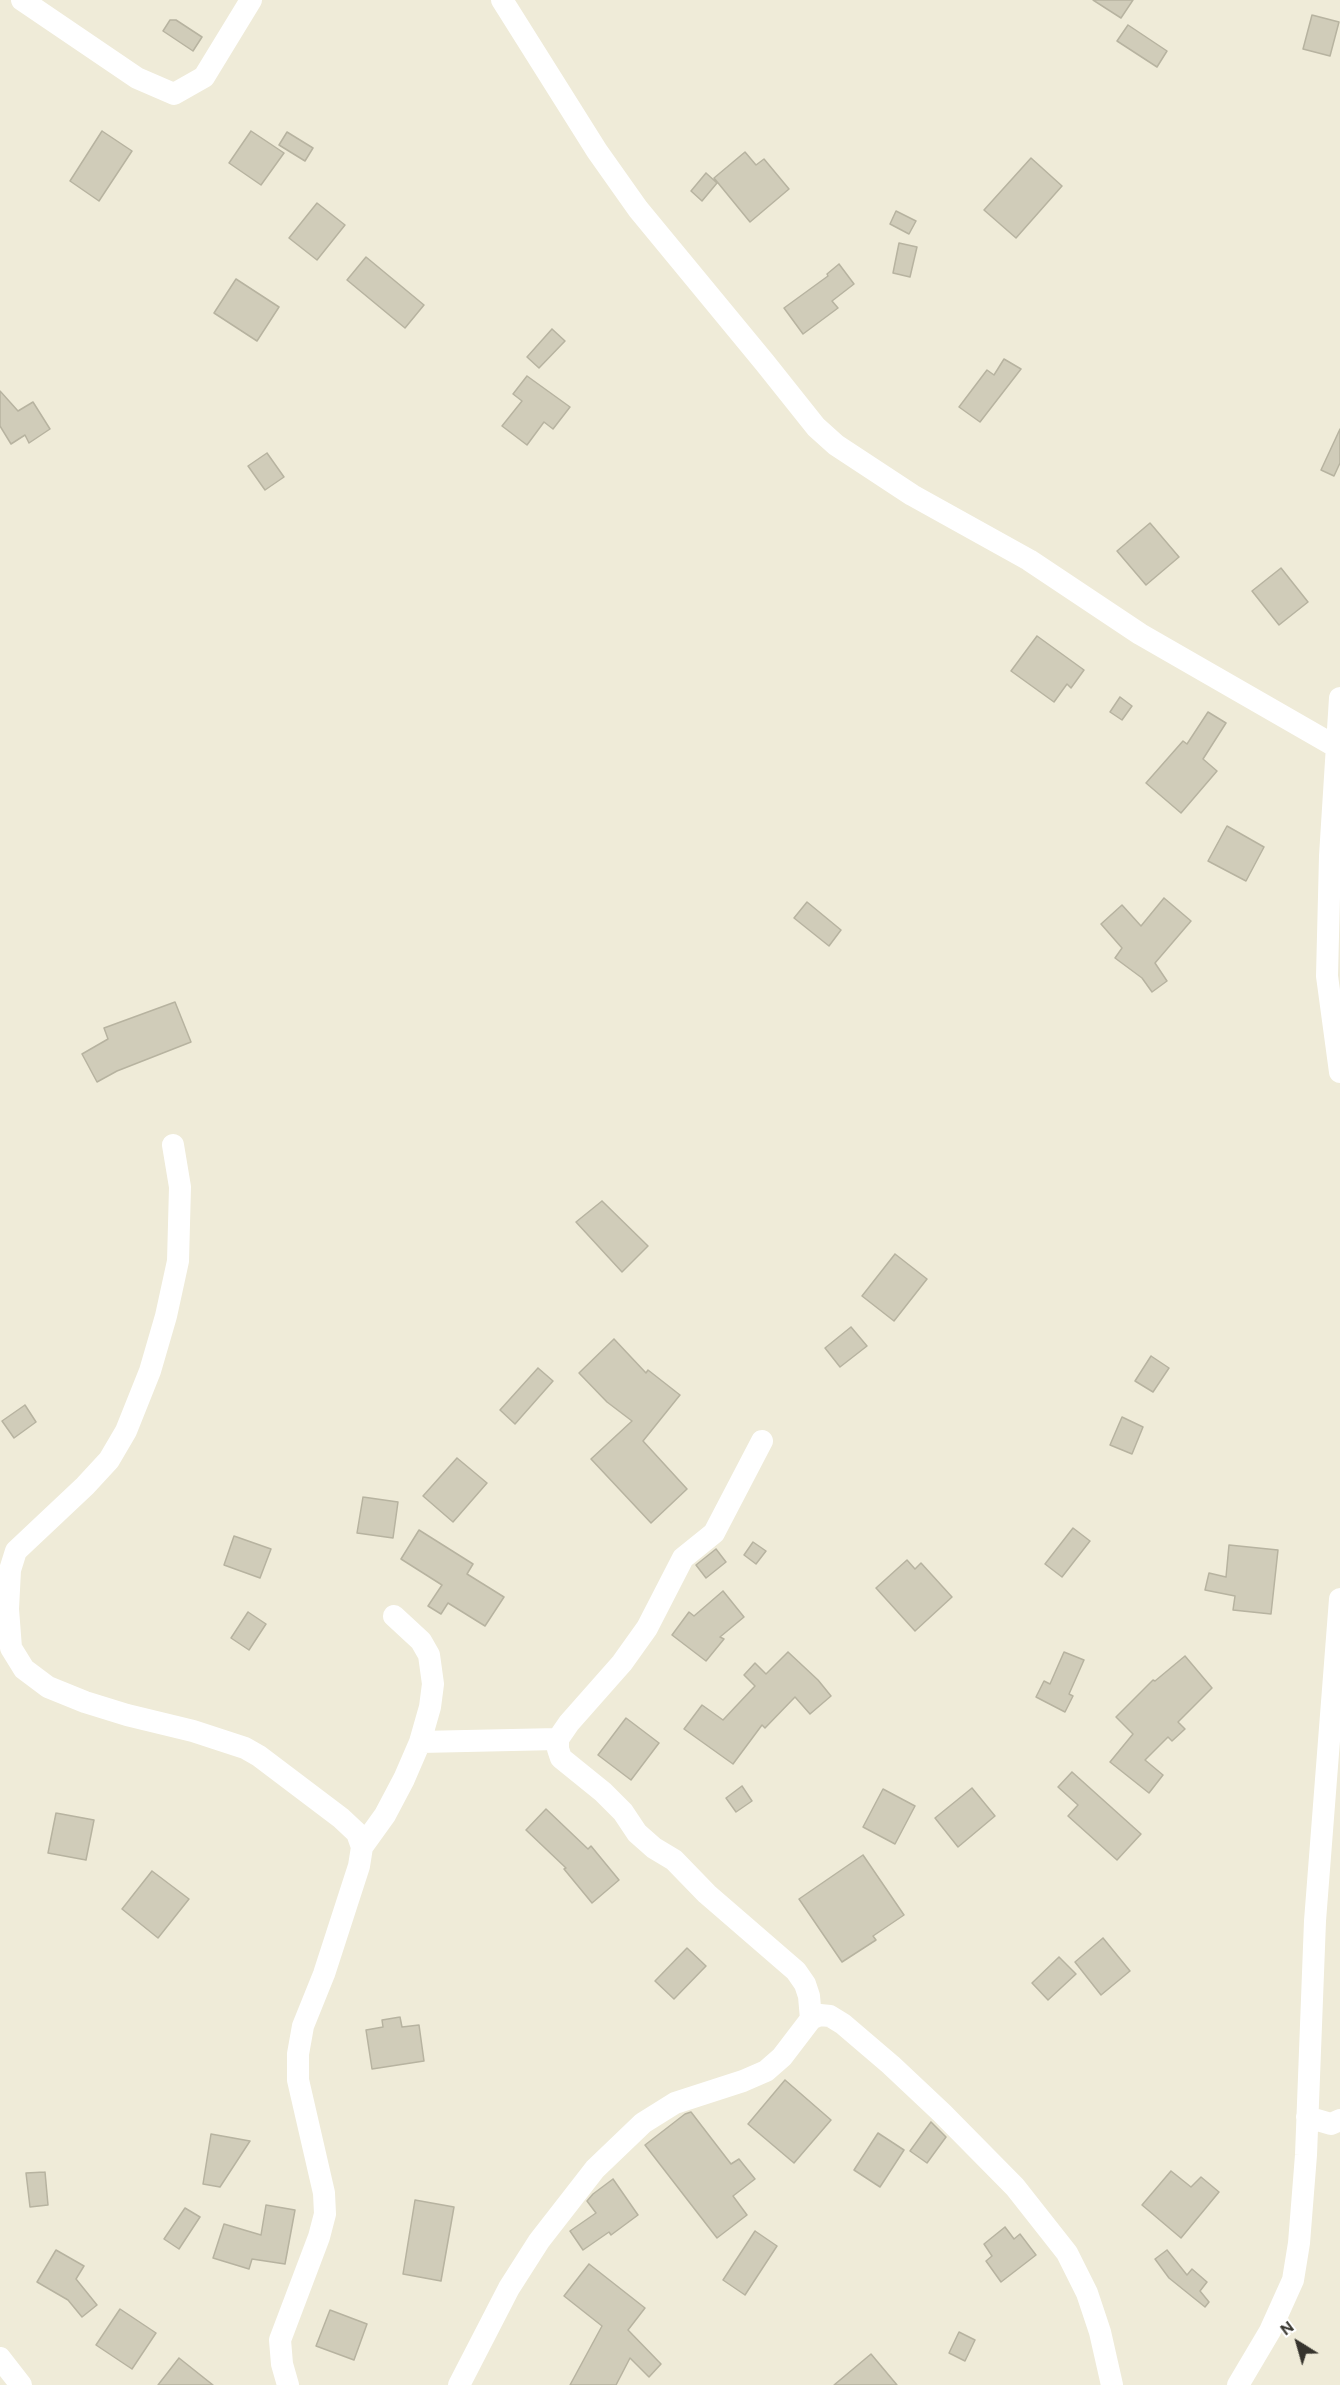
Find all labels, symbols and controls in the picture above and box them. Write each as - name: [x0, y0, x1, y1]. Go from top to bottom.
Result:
- north arrow: [1268, 2313, 1328, 2373]
- text: N: [1276, 2316, 1298, 2340]

